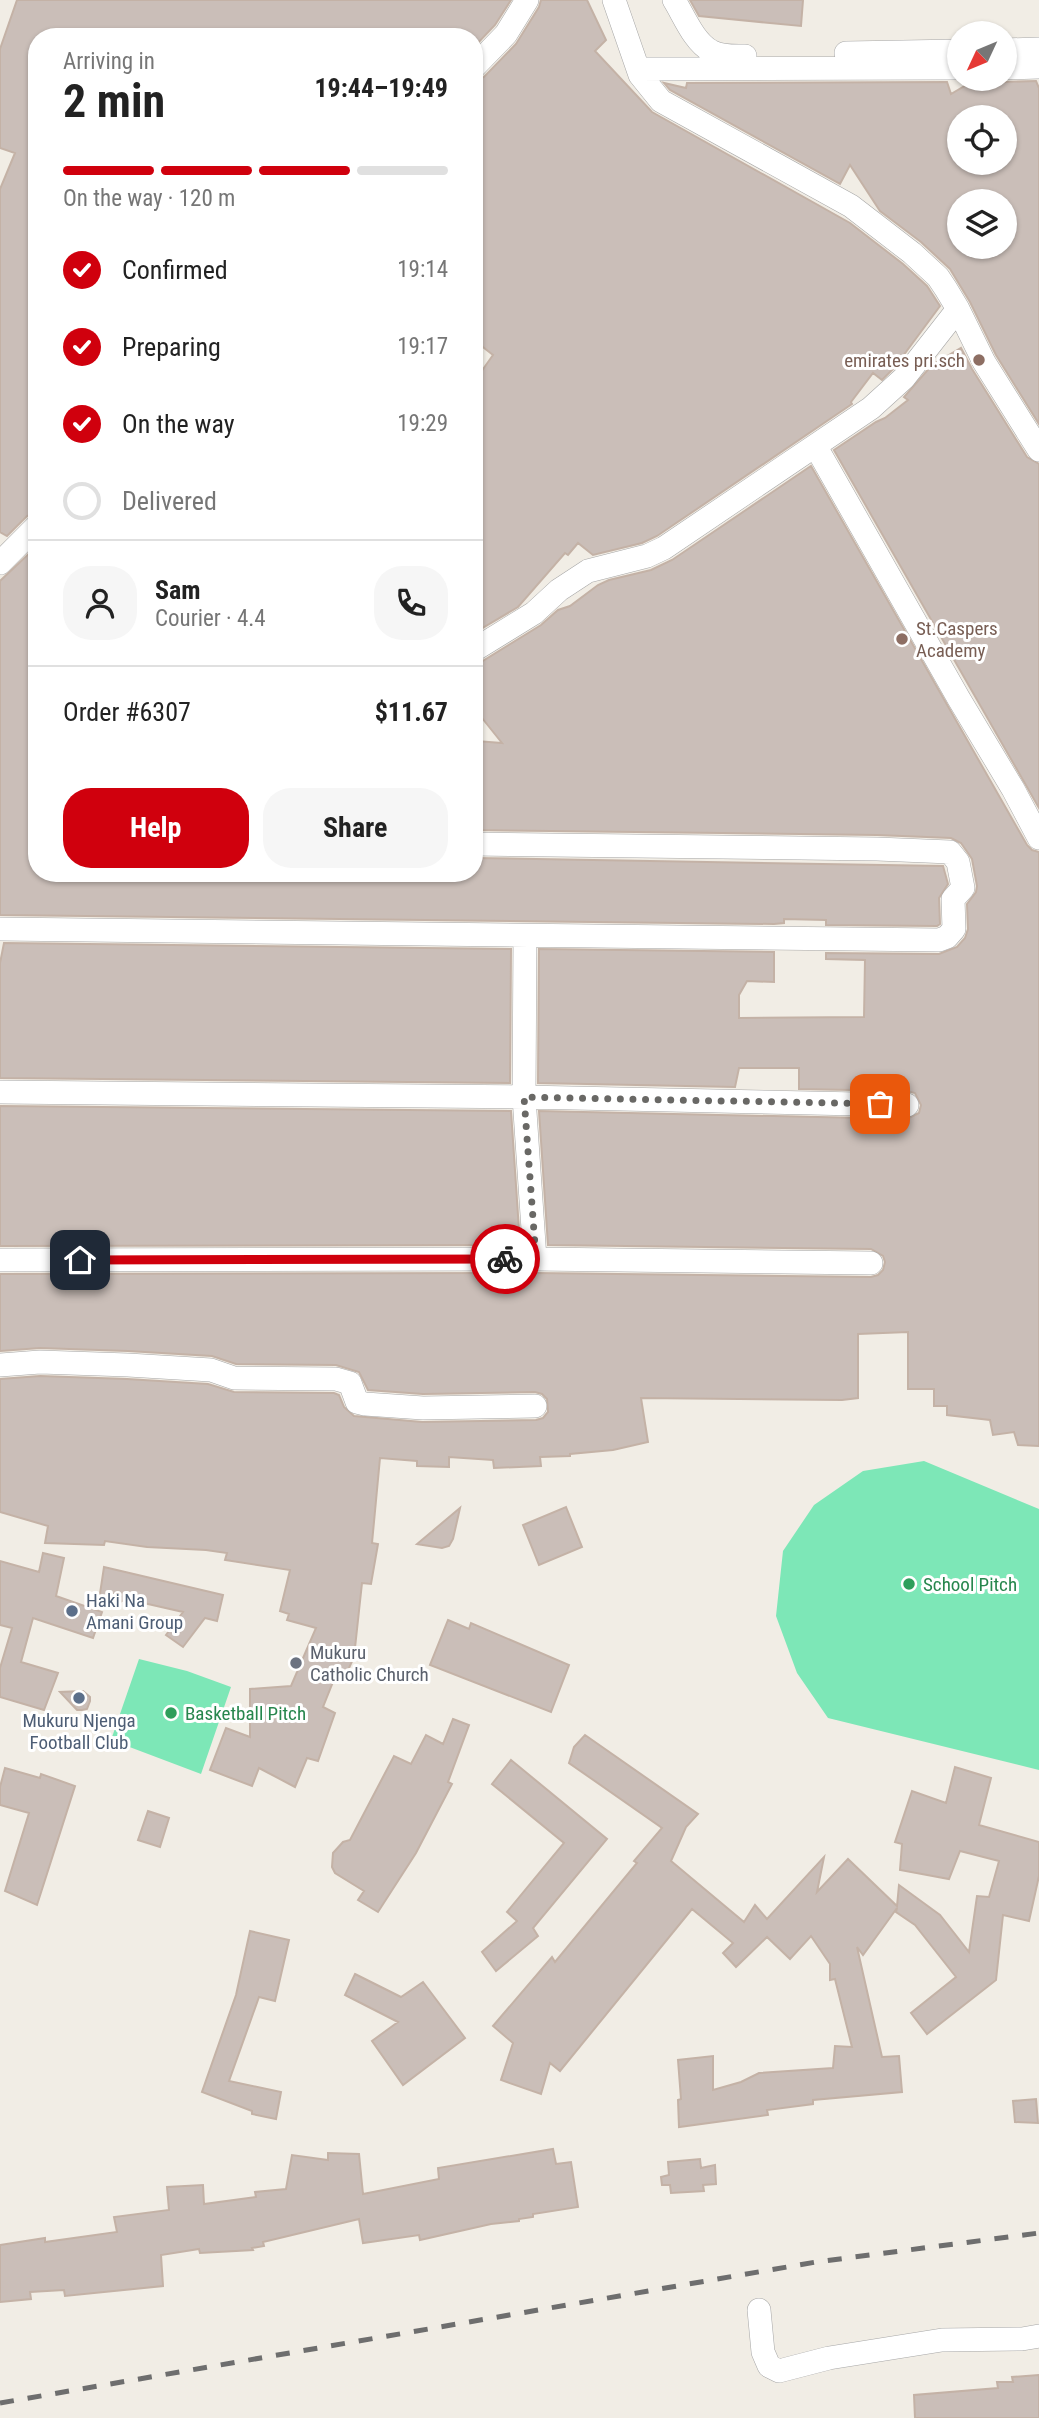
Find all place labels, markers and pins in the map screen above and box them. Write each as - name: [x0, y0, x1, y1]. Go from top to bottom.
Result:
- place label: emirates pri.sch: [844, 349, 965, 372]
- marker: emirates pri.sch: [971, 352, 987, 368]
- place label: St.Caspers Academy: [916, 617, 998, 662]
- marker: St.Caspers Academy: [894, 631, 910, 647]
- pin: [850, 1074, 910, 1134]
- pin: [50, 1230, 110, 1290]
- place label: School Pitch: [923, 1573, 1017, 1596]
- marker: School Pitch: [901, 1576, 917, 1592]
- place label: Haki Na Amani Group: [86, 1589, 183, 1634]
- marker: Haki Na Amani Group: [64, 1603, 80, 1619]
- place label: Mukuru Catholic Church: [310, 1641, 429, 1686]
- marker: Mukuru Catholic Church: [288, 1655, 304, 1671]
- marker: Mukuru Njenga Football Club: [71, 1690, 87, 1706]
- place label: Basketball Pitch: [185, 1702, 306, 1725]
- marker: Basketball Pitch: [163, 1705, 179, 1721]
- place label: Mukuru Njenga Football Club: [22, 1709, 136, 1754]

